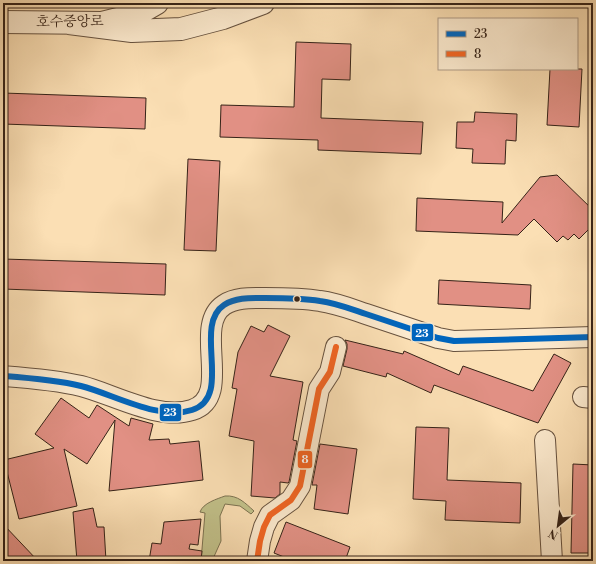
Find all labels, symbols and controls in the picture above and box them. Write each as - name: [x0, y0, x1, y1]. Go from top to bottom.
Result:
- street label: 호수중앙로: [36, 12, 104, 32]
- legend: [438, 18, 578, 70]
- text: 23: [474, 27, 488, 42]
- text: 8: [474, 47, 481, 62]
- unlabelled marker: [292, 294, 302, 304]
- line badge: 23: [411, 323, 434, 342]
- text: 23: [415, 327, 429, 341]
- line badge: 23: [159, 403, 182, 422]
- text: 23: [163, 406, 177, 420]
- line badge: 8: [297, 450, 313, 469]
- text: 8: [301, 453, 309, 467]
- north arrow: [538, 506, 578, 546]
- text: N: [546, 525, 561, 542]

